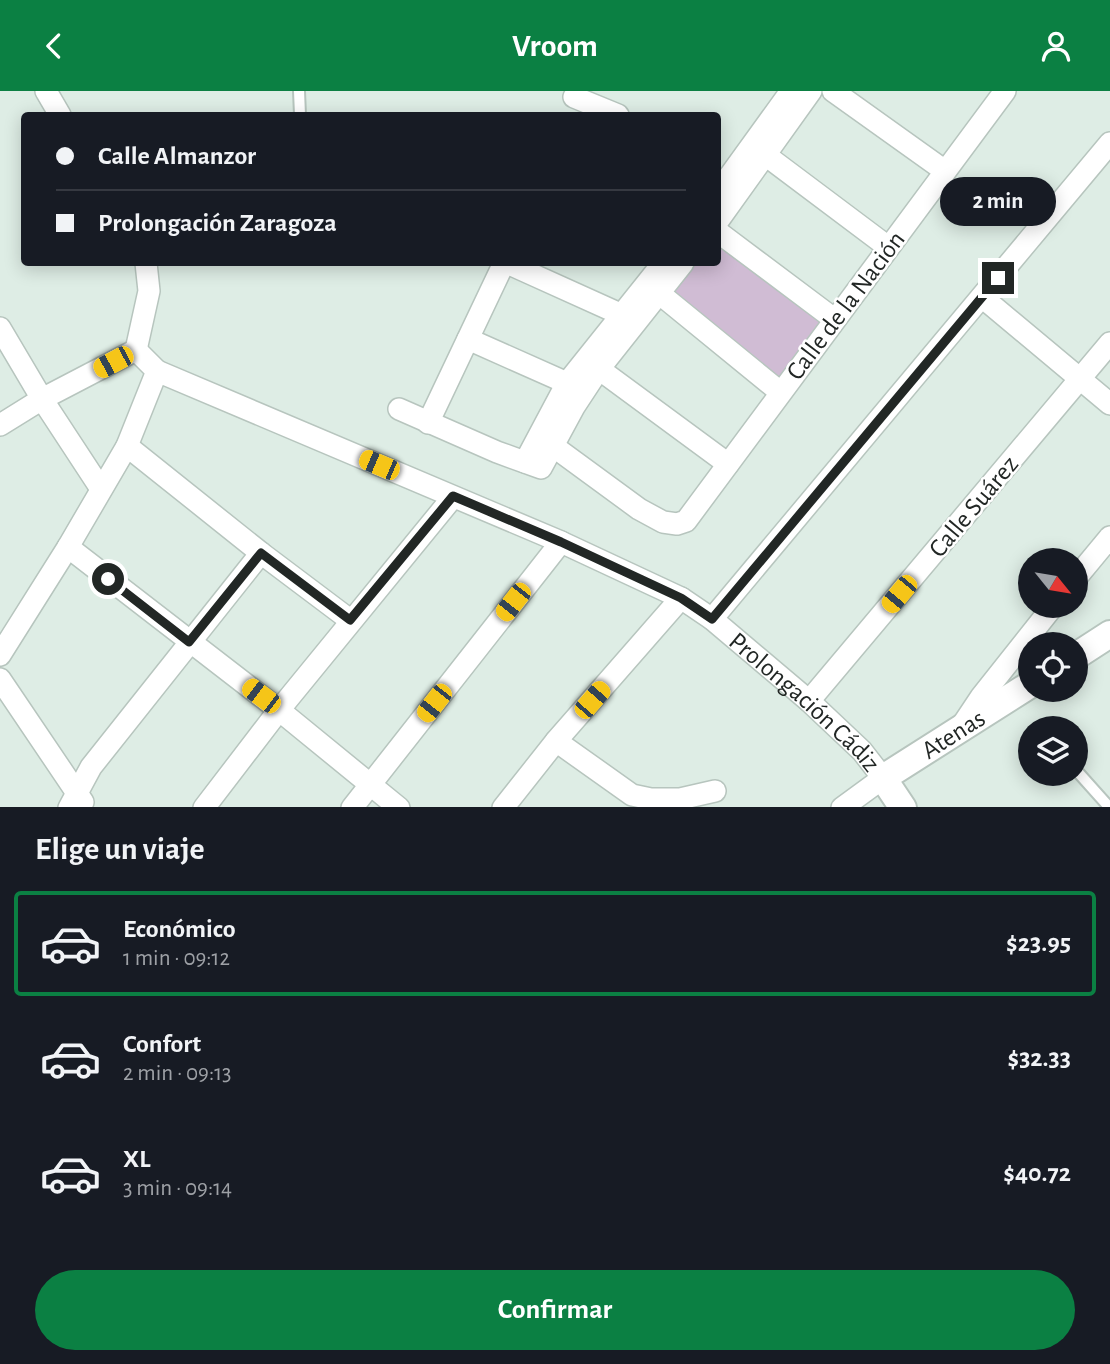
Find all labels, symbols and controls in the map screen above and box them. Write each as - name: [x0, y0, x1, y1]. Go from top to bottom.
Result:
- icon: back: [35, 27, 73, 65]
- icon: person: [1037, 27, 1075, 65]
- text: Vroom: [512, 30, 598, 62]
- text: Calle Almanzor: [98, 143, 256, 169]
- callout: 2 min: [940, 177, 1056, 225]
- text: 2 min: [972, 190, 1024, 213]
- text: Prolongación Zaragoza: [98, 210, 337, 236]
- street label: Calle de la Nación: [782, 226, 910, 385]
- route end: [982, 262, 1014, 294]
- car: [90, 343, 137, 381]
- car: [356, 447, 403, 483]
- street label: Calle Suárez: [924, 451, 1023, 562]
- north arrow: [1018, 548, 1088, 618]
- map controls: [1018, 548, 1088, 786]
- route start: [92, 563, 124, 595]
- car: [878, 571, 921, 617]
- car: [492, 579, 535, 625]
- street label: Prolongación Cádiz: [724, 628, 885, 776]
- button: locate: [1018, 632, 1088, 702]
- car: [238, 675, 285, 717]
- car: [571, 677, 614, 723]
- car: [413, 680, 456, 726]
- street label: Atenas: [917, 705, 990, 764]
- button: layers: [1018, 716, 1088, 786]
- text: Elige un viaje: [35, 833, 205, 865]
- icon: car: [39, 912, 102, 975]
- text: Económico: [123, 916, 236, 942]
- text: $23.95: [1006, 930, 1071, 956]
- text: 1 min · 09:12: [123, 947, 230, 970]
- icon: car: [39, 1027, 102, 1090]
- text: Confort: [123, 1031, 201, 1057]
- text: $32.33: [1007, 1045, 1071, 1071]
- text: 2 min · 09:13: [123, 1062, 232, 1085]
- icon: car: [39, 1142, 102, 1205]
- text: XL: [123, 1146, 150, 1172]
- text: $40.72: [1003, 1160, 1071, 1186]
- text: 3 min · 09:14: [123, 1177, 232, 1200]
- button: Confirmar: [35, 1270, 1075, 1350]

